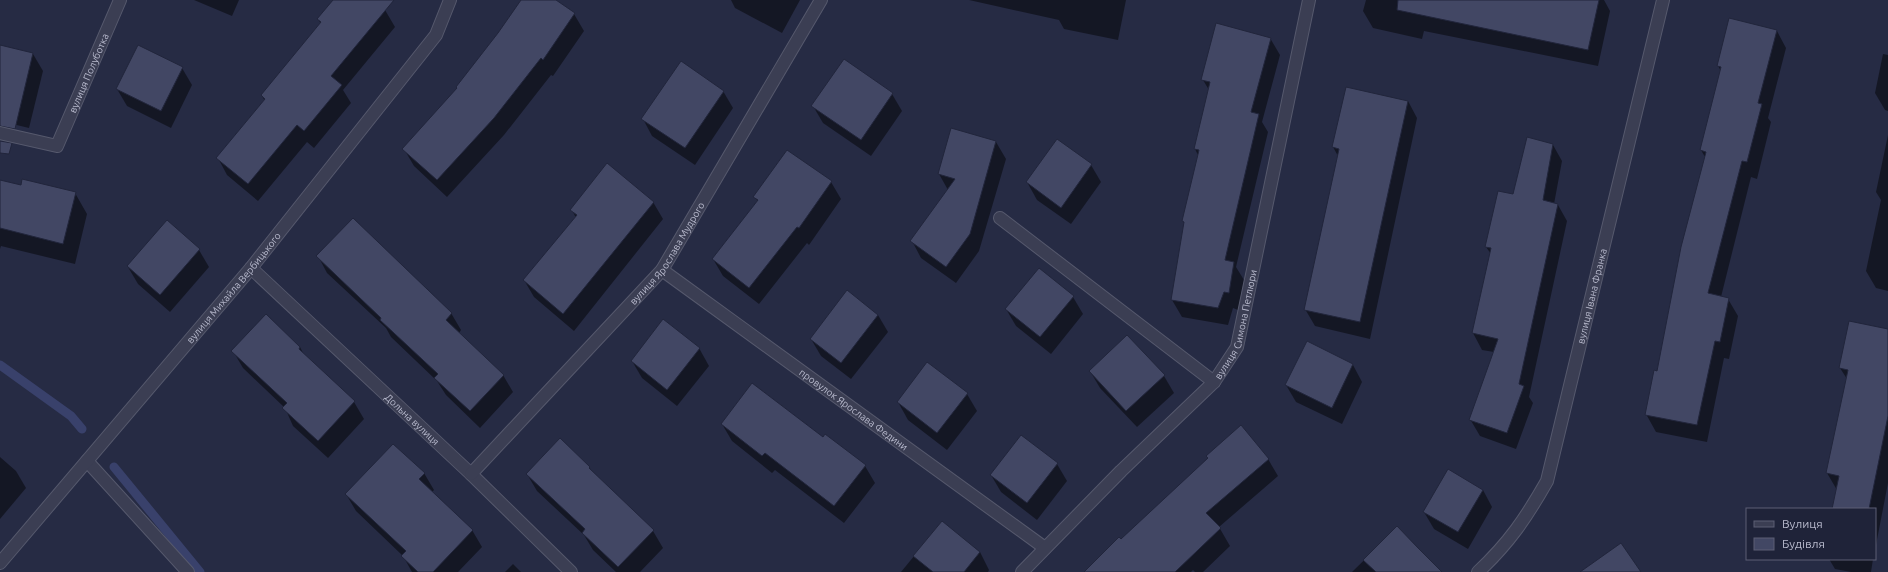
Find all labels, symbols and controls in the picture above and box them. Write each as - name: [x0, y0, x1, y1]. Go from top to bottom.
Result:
- street label: вулиця Полуботка: [67, 32, 110, 114]
- street label: вулиця Ярослава Мудрого: [627, 200, 706, 307]
- street label: вулиця Михайла Вербицького: [184, 230, 283, 345]
- street label: вулиця Івана Франка: [1575, 247, 1608, 345]
- street label: вулиця Симона Петлюри: [1212, 268, 1258, 381]
- street label: провулок Ярослава Федини: [797, 366, 910, 452]
- street label: Дольна вулиця: [383, 391, 442, 447]
- legend: [1746, 508, 1876, 560]
- text: Вулиця: [1782, 517, 1823, 530]
- text: Будівля: [1782, 537, 1825, 550]

